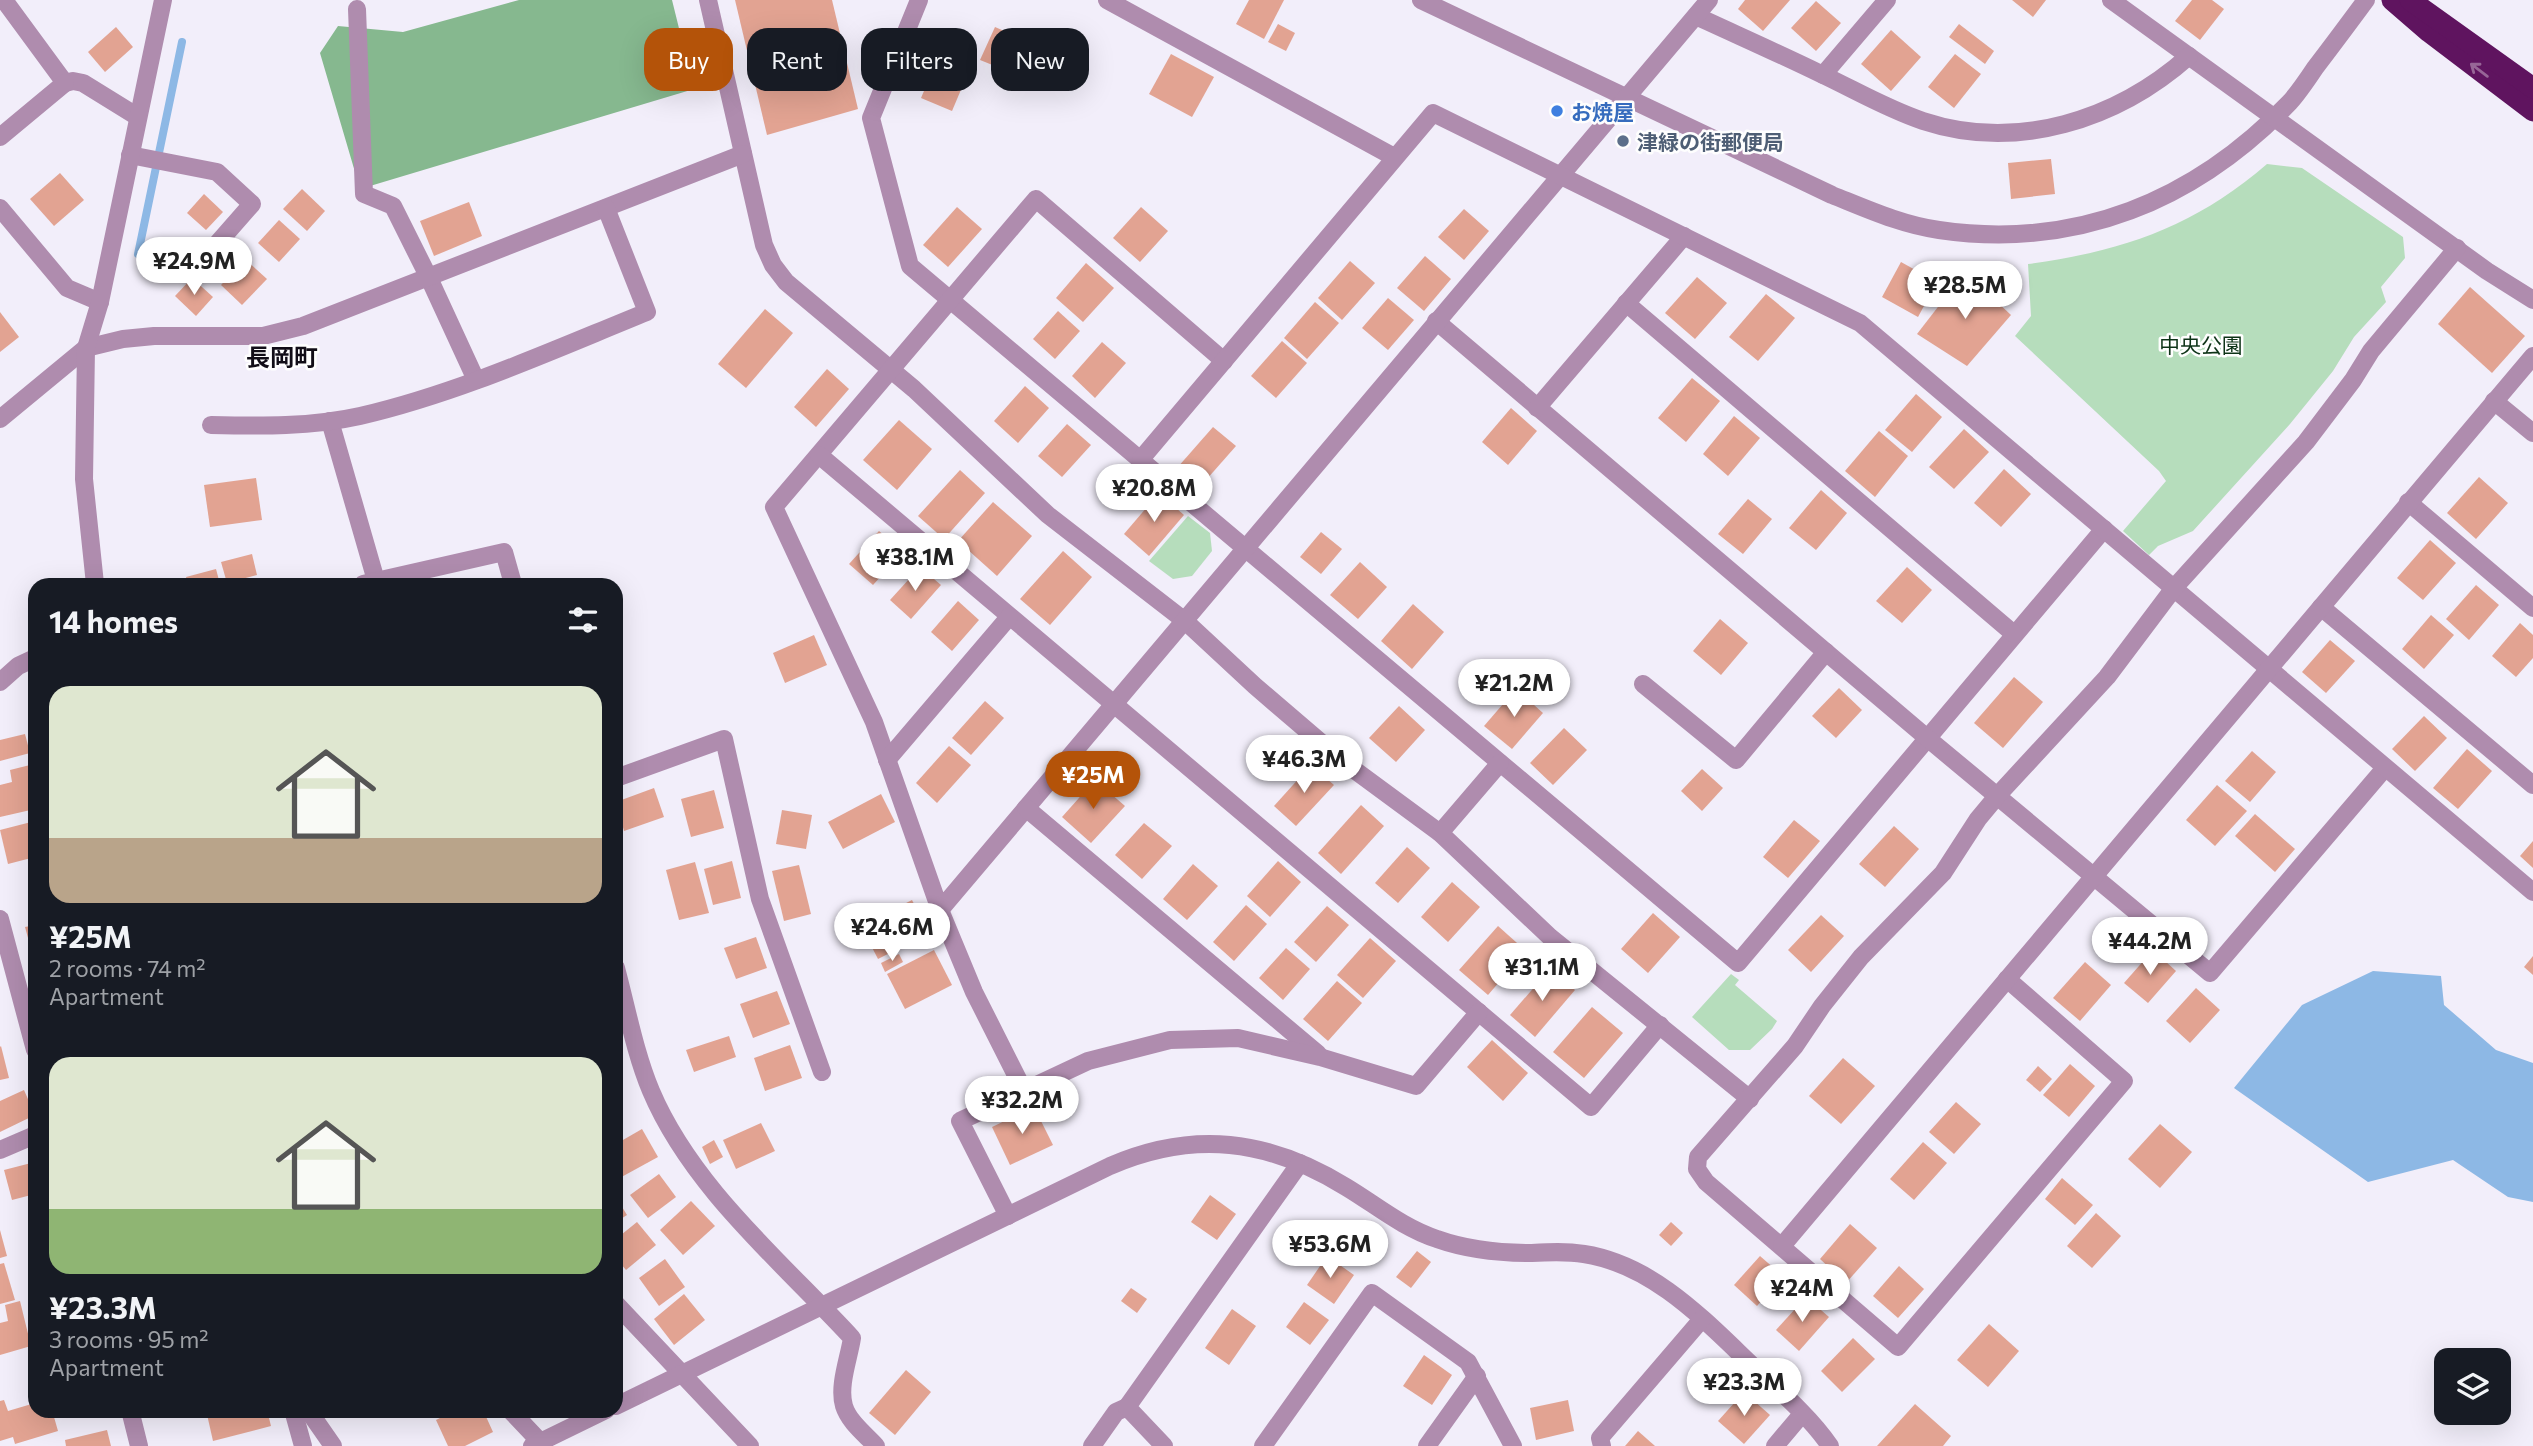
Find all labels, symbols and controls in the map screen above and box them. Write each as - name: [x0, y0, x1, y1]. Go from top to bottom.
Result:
- chip: Buy: [644, 28, 733, 91]
- chip: Rent: [747, 28, 847, 91]
- chip: Filters: [861, 28, 977, 91]
- chip: New: [991, 28, 1089, 91]
- one-way arrow: [2469, 63, 2488, 78]
- place label: お焼屋: [1571, 99, 1634, 124]
- marker: お焼屋: [1549, 103, 1565, 119]
- place label: 津緑の街郵便局: [1637, 129, 1784, 154]
- marker: 津緑の街郵便局: [1615, 133, 1631, 149]
- pin: ¥24.9M: [137, 238, 251, 297]
- text: ¥24.9M: [152, 246, 236, 274]
- pin: ¥28.5M: [1908, 262, 2022, 321]
- text: ¥28.5M: [1923, 270, 2007, 298]
- park label: 中央公園: [2159, 332, 2243, 357]
- district label: 長岡町: [246, 342, 318, 371]
- pin: ¥20.8M: [1097, 464, 1211, 524]
- text: ¥20.8M: [1112, 473, 1196, 501]
- pin: ¥38.1M: [858, 534, 972, 593]
- text: ¥38.1M: [875, 542, 955, 570]
- icon: filters: [564, 601, 602, 639]
- text: 14 homes: [49, 602, 178, 639]
- pin: ¥21.2M: [1457, 660, 1571, 719]
- text: ¥21.2M: [1474, 668, 1554, 696]
- icon: home: [263, 731, 389, 857]
- pin: ¥46.3M: [1247, 736, 1361, 795]
- text: ¥46.3M: [1262, 744, 1346, 772]
- pin: ¥25M: [1052, 752, 1134, 811]
- text: ¥25M: [1061, 760, 1125, 788]
- pin: ¥24.6M: [835, 904, 949, 963]
- text: ¥24.6M: [850, 912, 934, 940]
- text: ¥25M: [49, 917, 132, 954]
- pin: ¥44.2M: [2093, 918, 2207, 977]
- text: ¥44.2M: [2108, 926, 2192, 954]
- pin: ¥31.1M: [1485, 944, 1599, 1003]
- text: ¥31.1M: [1504, 952, 1580, 980]
- text: 2 rooms · 74 m²: [49, 954, 205, 982]
- text: Apartment: [49, 982, 164, 1010]
- pin: ¥32.2M: [965, 1076, 1079, 1136]
- text: ¥32.2M: [981, 1085, 1063, 1113]
- icon: home: [263, 1102, 389, 1228]
- pin: ¥53.6M: [1273, 1220, 1387, 1280]
- text: ¥53.6M: [1288, 1229, 1372, 1257]
- pin: ¥24M: [1761, 1264, 1843, 1324]
- text: ¥24M: [1770, 1273, 1834, 1301]
- text: ¥23.3M: [49, 1288, 157, 1325]
- text: 3 rooms · 95 m²: [49, 1325, 208, 1353]
- map controls: [2434, 1348, 2511, 1425]
- button: layers: [2434, 1348, 2511, 1425]
- text: Apartment: [49, 1353, 164, 1381]
- pin: ¥23.3M: [1687, 1358, 1801, 1418]
- text: ¥23.3M: [1703, 1367, 1785, 1395]

